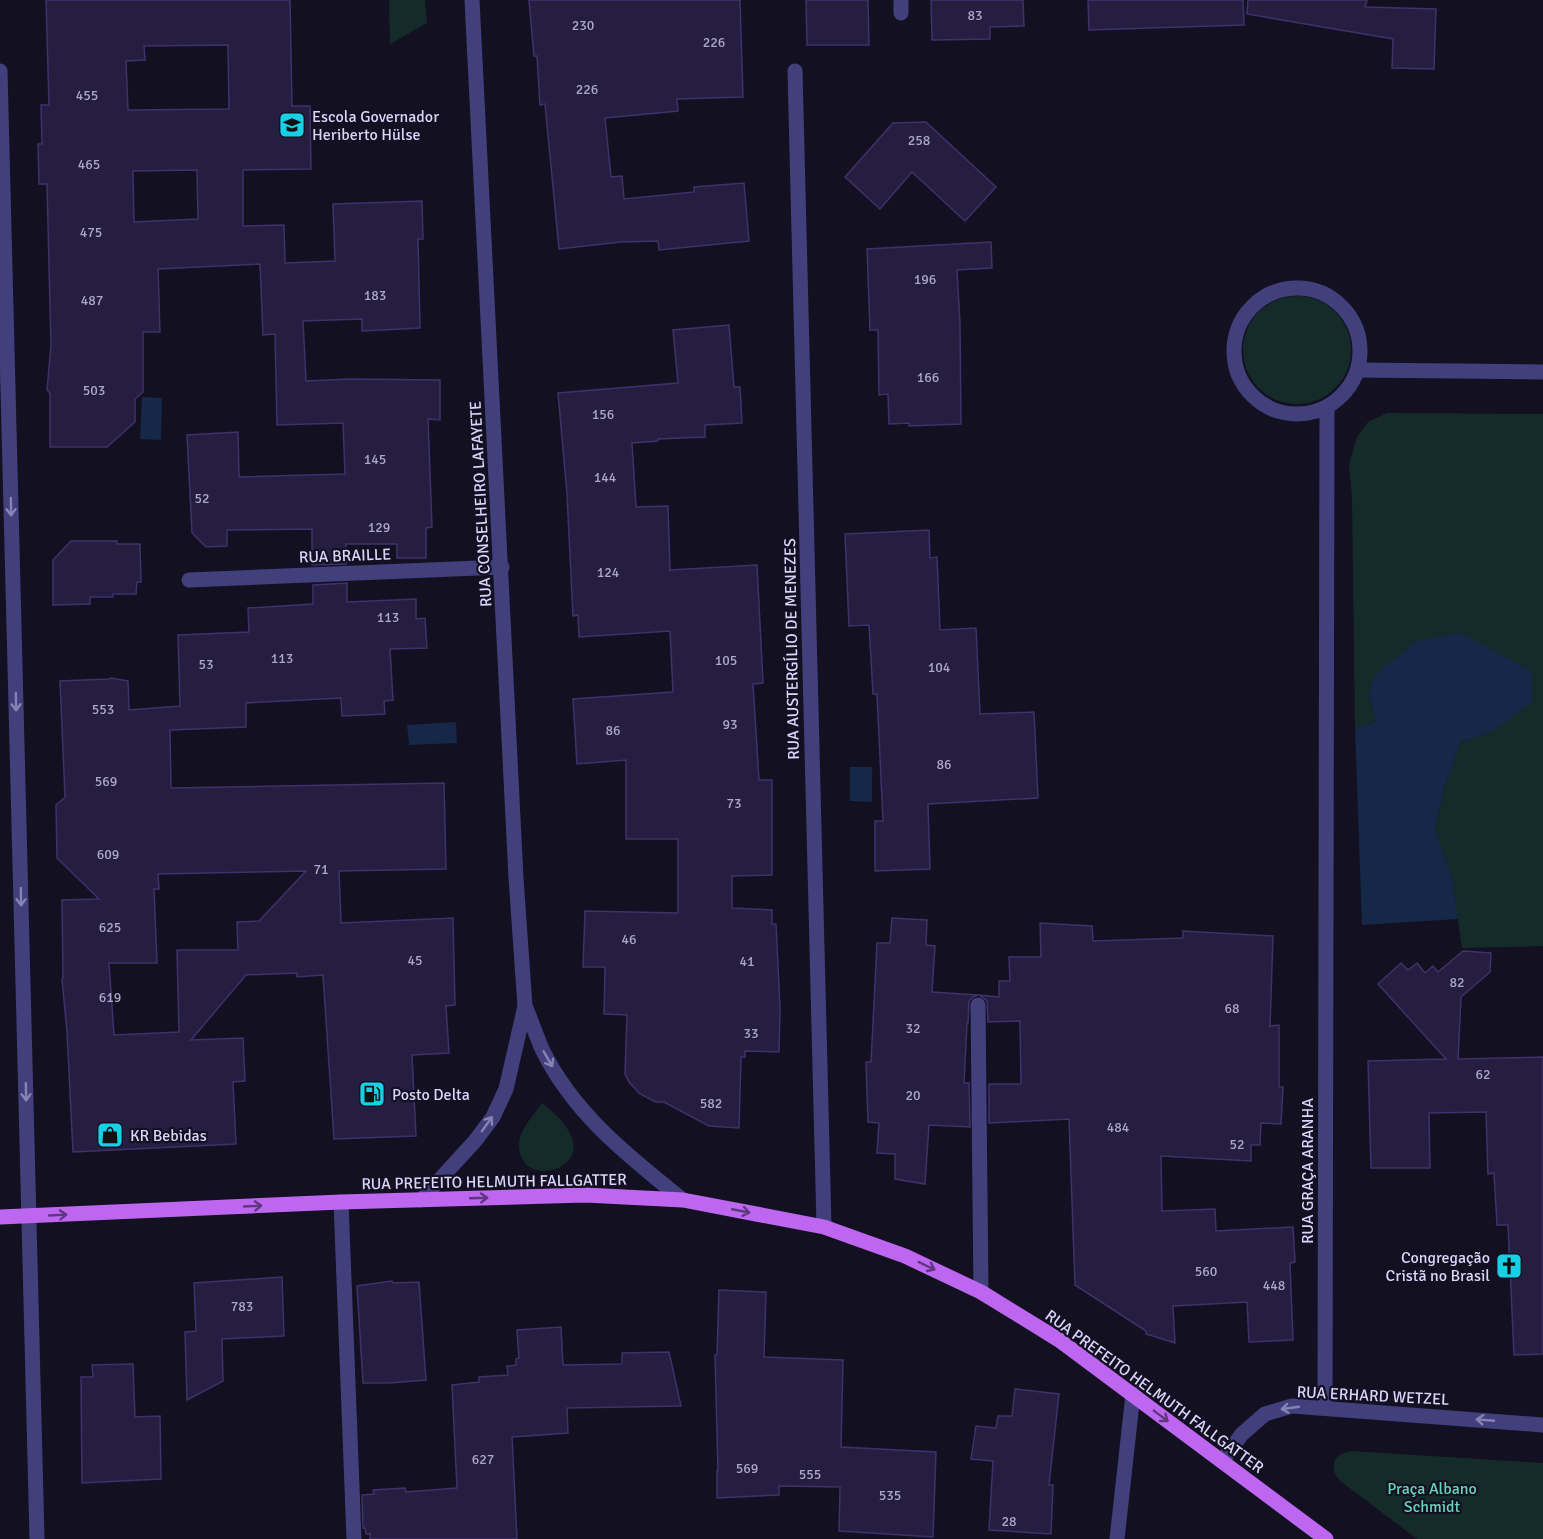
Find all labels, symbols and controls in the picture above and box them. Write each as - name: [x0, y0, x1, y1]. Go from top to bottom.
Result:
- house number: 83: [967, 7, 983, 24]
- house number: 230: [572, 17, 594, 34]
- house number: 226: [703, 34, 725, 51]
- house number: 226: [576, 81, 598, 98]
- house number: 455: [76, 87, 98, 104]
- place label: Escola Governador Heriberto Hülse: [312, 107, 439, 145]
- school or university icon: Escola Governador Heriberto Hülse: [277, 110, 307, 140]
- house number: 258: [908, 132, 930, 149]
- house number: 465: [78, 156, 100, 173]
- house number: 475: [80, 224, 102, 241]
- house number: 196: [914, 271, 936, 288]
- house number: 183: [364, 287, 386, 304]
- house number: 487: [81, 292, 103, 309]
- house number: 166: [917, 369, 939, 386]
- house number: 503: [83, 382, 105, 399]
- street label: RUA CONSELHEIRO LAFAYETE: [466, 400, 496, 608]
- house number: 156: [592, 406, 614, 423]
- house number: 145: [364, 451, 386, 468]
- house number: 144: [594, 469, 617, 486]
- house number: 52: [194, 490, 210, 507]
- one-way arrow: [5, 497, 17, 517]
- house number: 129: [368, 519, 390, 536]
- street label: RUA AUSTERGÍLIO DE MENEZES: [780, 538, 804, 760]
- street label: RUA BRAILLE: [299, 544, 392, 568]
- house number: 124: [597, 564, 620, 581]
- house number: 113: [377, 609, 399, 626]
- house number: 113: [271, 650, 293, 667]
- house number: 105: [715, 652, 737, 669]
- house number: 53: [198, 656, 214, 673]
- house number: 104: [928, 659, 951, 676]
- one-way arrow: [10, 692, 22, 712]
- house number: 553: [92, 701, 114, 718]
- house number: 93: [722, 716, 738, 733]
- house number: 86: [605, 722, 621, 739]
- house number: 86: [936, 756, 952, 773]
- house number: 569: [95, 773, 117, 790]
- house number: 73: [726, 795, 742, 812]
- house number: 609: [97, 846, 119, 863]
- house number: 71: [313, 861, 329, 878]
- one-way arrow: [15, 887, 27, 907]
- house number: 625: [99, 919, 121, 936]
- house number: 46: [621, 931, 637, 948]
- house number: 45: [407, 952, 423, 969]
- house number: 41: [739, 953, 755, 970]
- house number: 82: [1449, 974, 1465, 991]
- house number: 619: [99, 989, 121, 1006]
- house number: 68: [1224, 1000, 1240, 1017]
- house number: 32: [905, 1020, 921, 1037]
- house number: 33: [743, 1025, 759, 1042]
- one-way arrow: [543, 1050, 555, 1067]
- house number: 62: [1475, 1066, 1491, 1083]
- fuel station icon: Posto Delta: [357, 1079, 387, 1109]
- one-way arrow: [20, 1082, 32, 1102]
- place label: Posto Delta: [392, 1085, 470, 1105]
- house number: 20: [905, 1087, 921, 1104]
- house number: 582: [700, 1095, 722, 1112]
- street label: RUA GRAÇA ARANHA: [1298, 1098, 1318, 1244]
- one-way arrow: [481, 1116, 493, 1133]
- house number: 484: [1107, 1119, 1130, 1136]
- shop icon: KR Bebidas: [95, 1120, 125, 1150]
- place label: KR Bebidas: [130, 1126, 207, 1146]
- house number: 52: [1229, 1136, 1245, 1153]
- street label: RUA PREFEITO HELMUTH FALLGATTER: [361, 1170, 627, 1194]
- one-way arrow: [469, 1192, 489, 1204]
- one-way arrow: [243, 1200, 263, 1211]
- one-way arrow: [730, 1206, 750, 1217]
- one-way arrow: [48, 1209, 68, 1220]
- place label: Congregação Cristã no Brasil: [1386, 1248, 1490, 1286]
- church icon: Congregação Cristã no Brasil: [1494, 1251, 1524, 1281]
- one-way arrow: [917, 1261, 935, 1273]
- house number: 560: [1195, 1263, 1217, 1280]
- house number: 448: [1263, 1277, 1285, 1294]
- house number: 783: [231, 1298, 253, 1315]
- street label: RUA PREFEITO HELMUTH FALLGATTER: [1041, 1306, 1268, 1478]
- street label: RUA ERHARD WETZEL: [1296, 1382, 1450, 1410]
- one-way arrow: [1281, 1402, 1301, 1413]
- one-way arrow: [1153, 1409, 1169, 1422]
- one-way arrow: [1475, 1414, 1495, 1425]
- house number: 627: [472, 1451, 494, 1468]
- house number: 569: [736, 1460, 758, 1477]
- house number: 555: [799, 1466, 821, 1483]
- park label: Praça Albano Schmidt: [1387, 1479, 1477, 1517]
- house number: 535: [879, 1487, 901, 1504]
- house number: 28: [1001, 1513, 1017, 1530]

